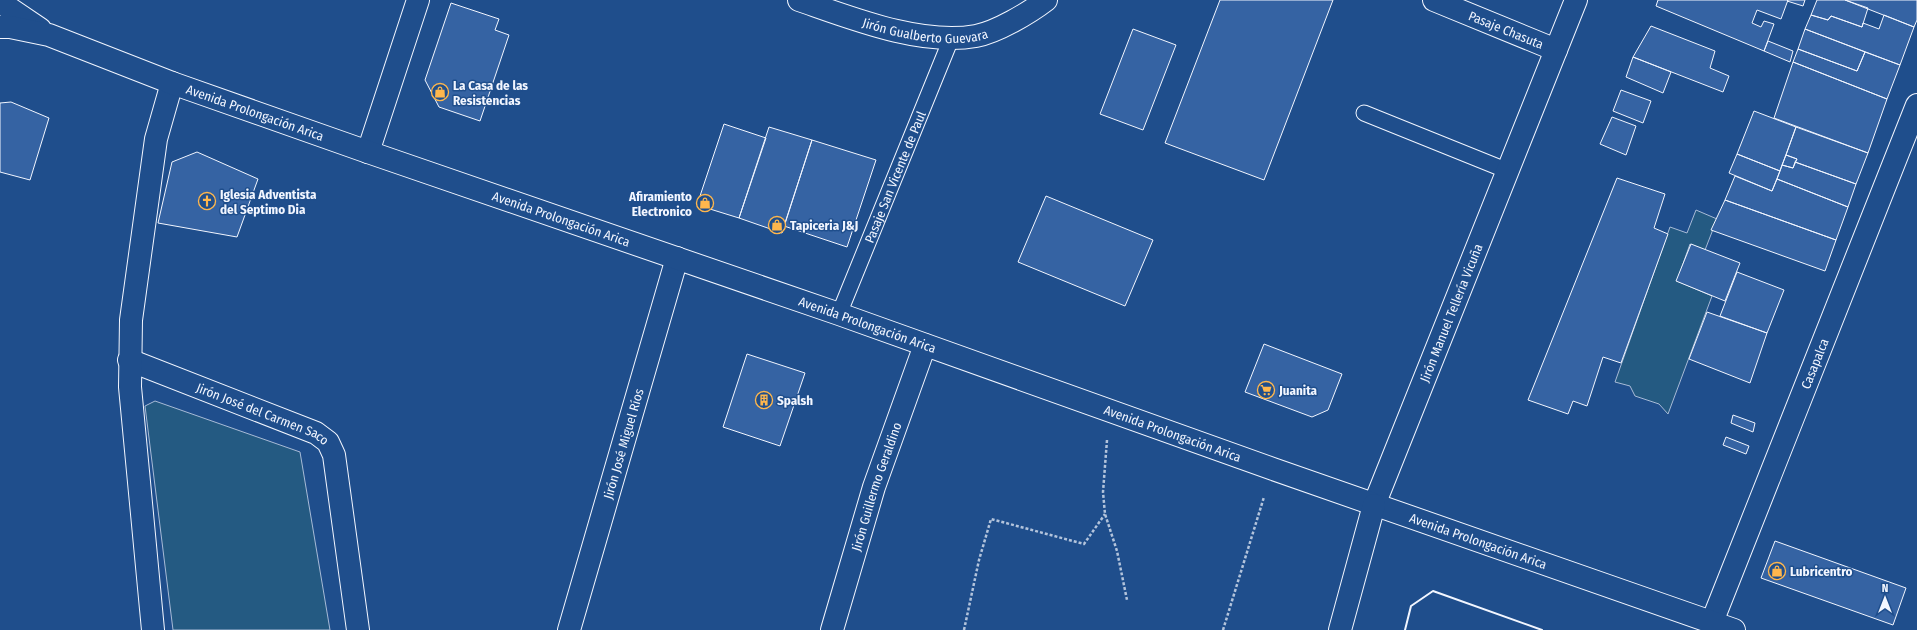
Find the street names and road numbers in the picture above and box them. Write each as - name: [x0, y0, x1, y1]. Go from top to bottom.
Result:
- street label: Pasaje Chasuta: [1467, 8, 1546, 52]
- street label: Jirón Gualberto Guevara: [861, 15, 990, 46]
- street label: Avenida Prolongación Arica: [184, 81, 326, 143]
- street label: Pasaje San Vicente de Paul: [861, 108, 929, 245]
- street label: Avenida Prolongación Arica: [490, 188, 632, 249]
- street label: Jirón Manuel Tellería Vicuña: [1416, 241, 1485, 384]
- street label: Avenida Prolongación Arica: [797, 293, 938, 356]
- street label: Casapalca: [1798, 336, 1831, 391]
- street label: Jirón José del Carmen Saco: [194, 380, 332, 448]
- street label: Jirón José Miguel Ríos: [600, 386, 646, 501]
- street label: Avenida Prolongación Arica: [1102, 402, 1243, 465]
- street label: Jirón Guillermo Geraldino: [848, 420, 904, 553]
- street label: Avenida Prolongación Arica: [1408, 510, 1549, 572]

